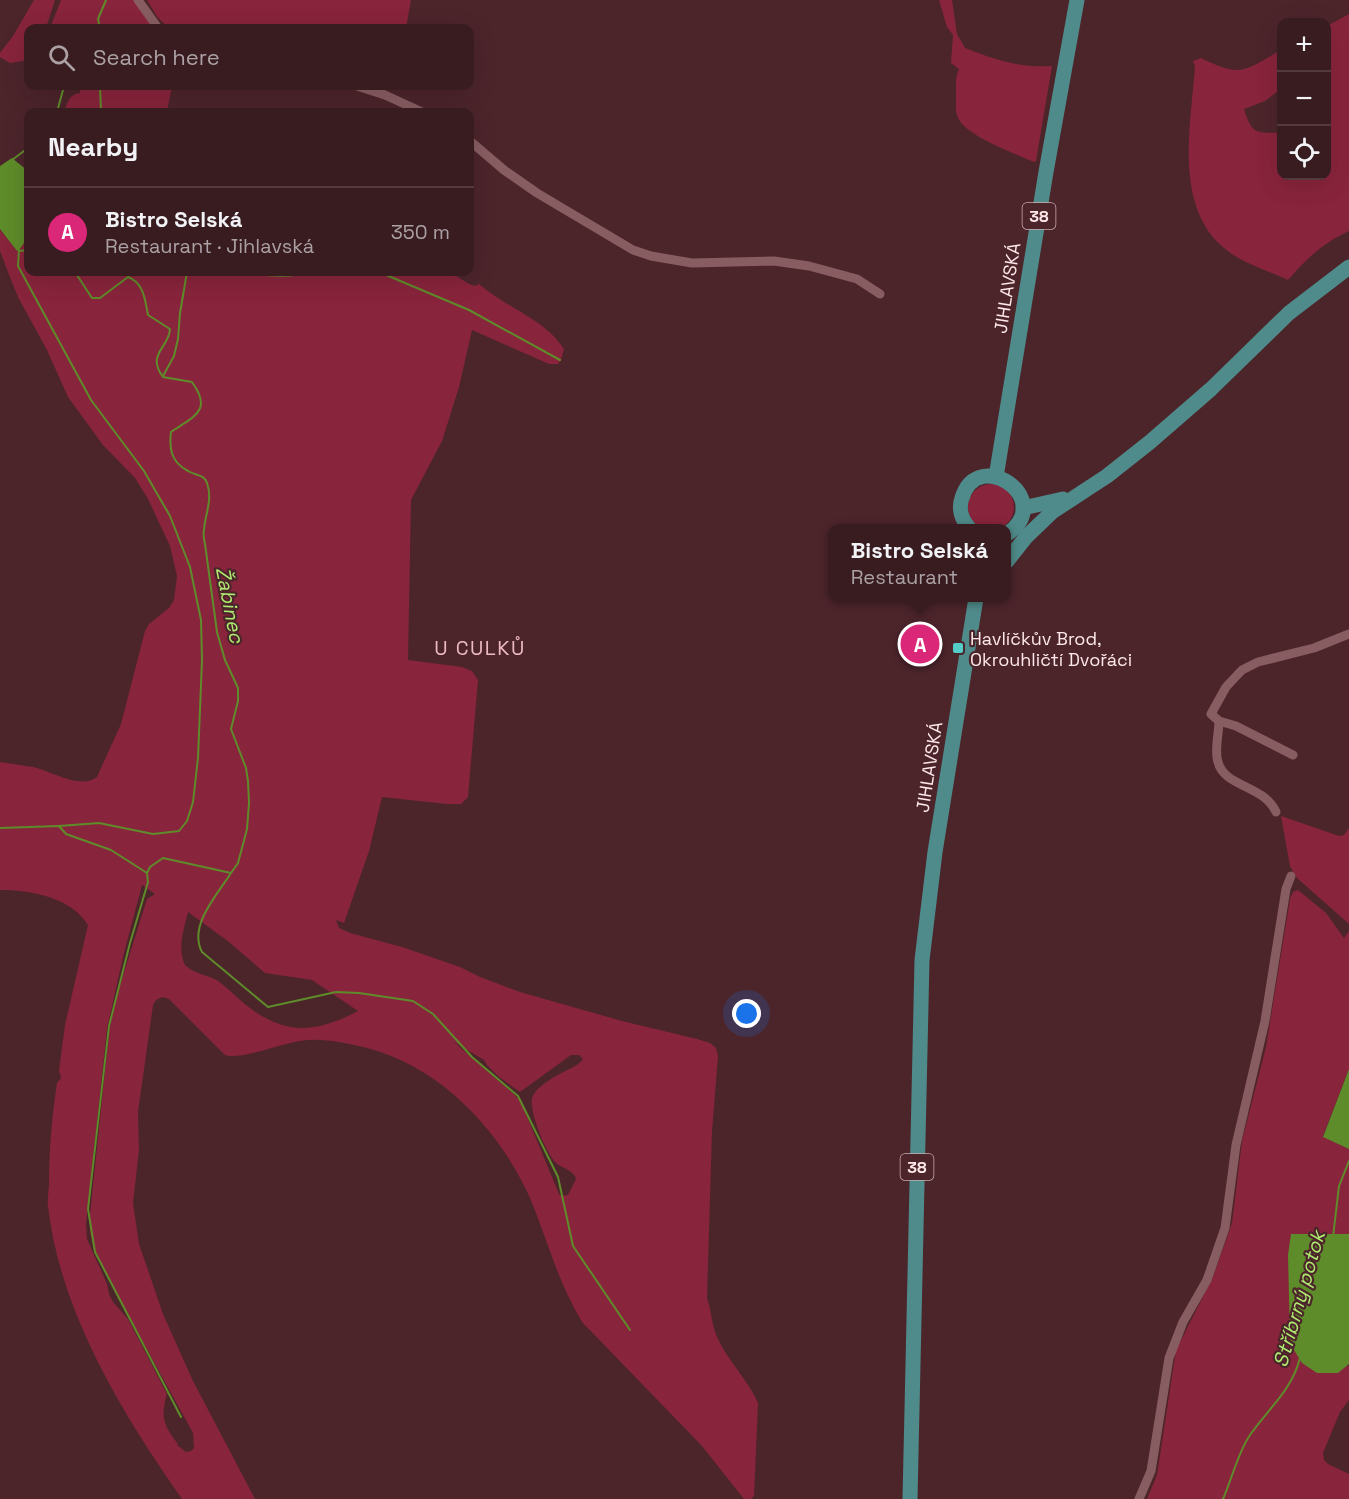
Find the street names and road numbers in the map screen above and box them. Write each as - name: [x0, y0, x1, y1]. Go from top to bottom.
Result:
- road number: 38: [1022, 203, 1056, 229]
- street label: JIHLAVSKÁ: [988, 241, 1026, 335]
- street label: JIHLAVSKÁ: [910, 720, 948, 814]
- road number: 38: [900, 1154, 934, 1180]

